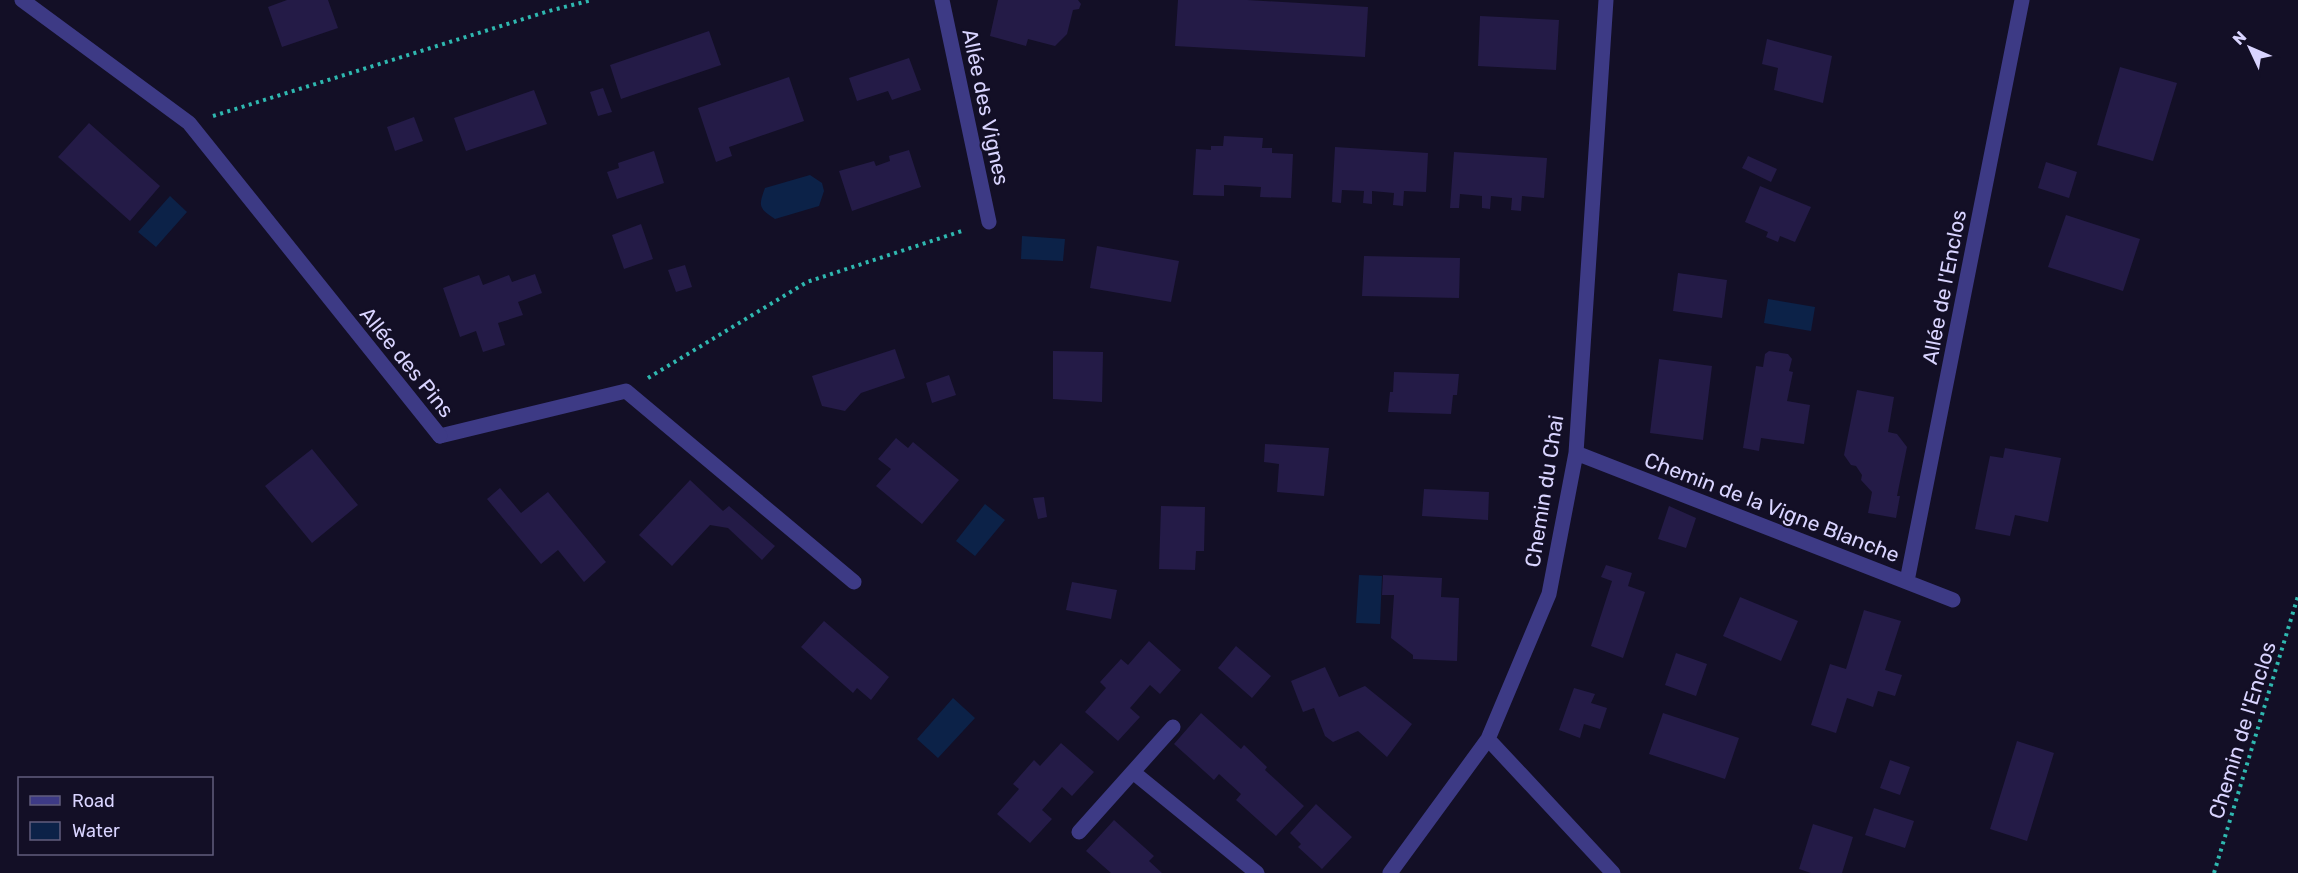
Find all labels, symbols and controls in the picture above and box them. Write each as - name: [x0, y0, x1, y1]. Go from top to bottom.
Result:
- north arrow: [2220, 18, 2280, 78]
- street label: Allée des Vignes: [957, 27, 1015, 187]
- text: N: [2229, 27, 2250, 49]
- street label: Allée de l'Enclos: [1917, 208, 1971, 366]
- street label: Allée des Pins: [355, 302, 459, 422]
- street label: Chemin du Chai: [1520, 413, 1568, 569]
- street label: Chemin de la Vigne Blanche: [1641, 447, 1903, 567]
- street label: Chemin de l'Enclos: [2203, 638, 2281, 822]
- legend: [18, 777, 213, 855]
- text: Road: [72, 790, 115, 812]
- text: Water: [72, 820, 120, 842]

